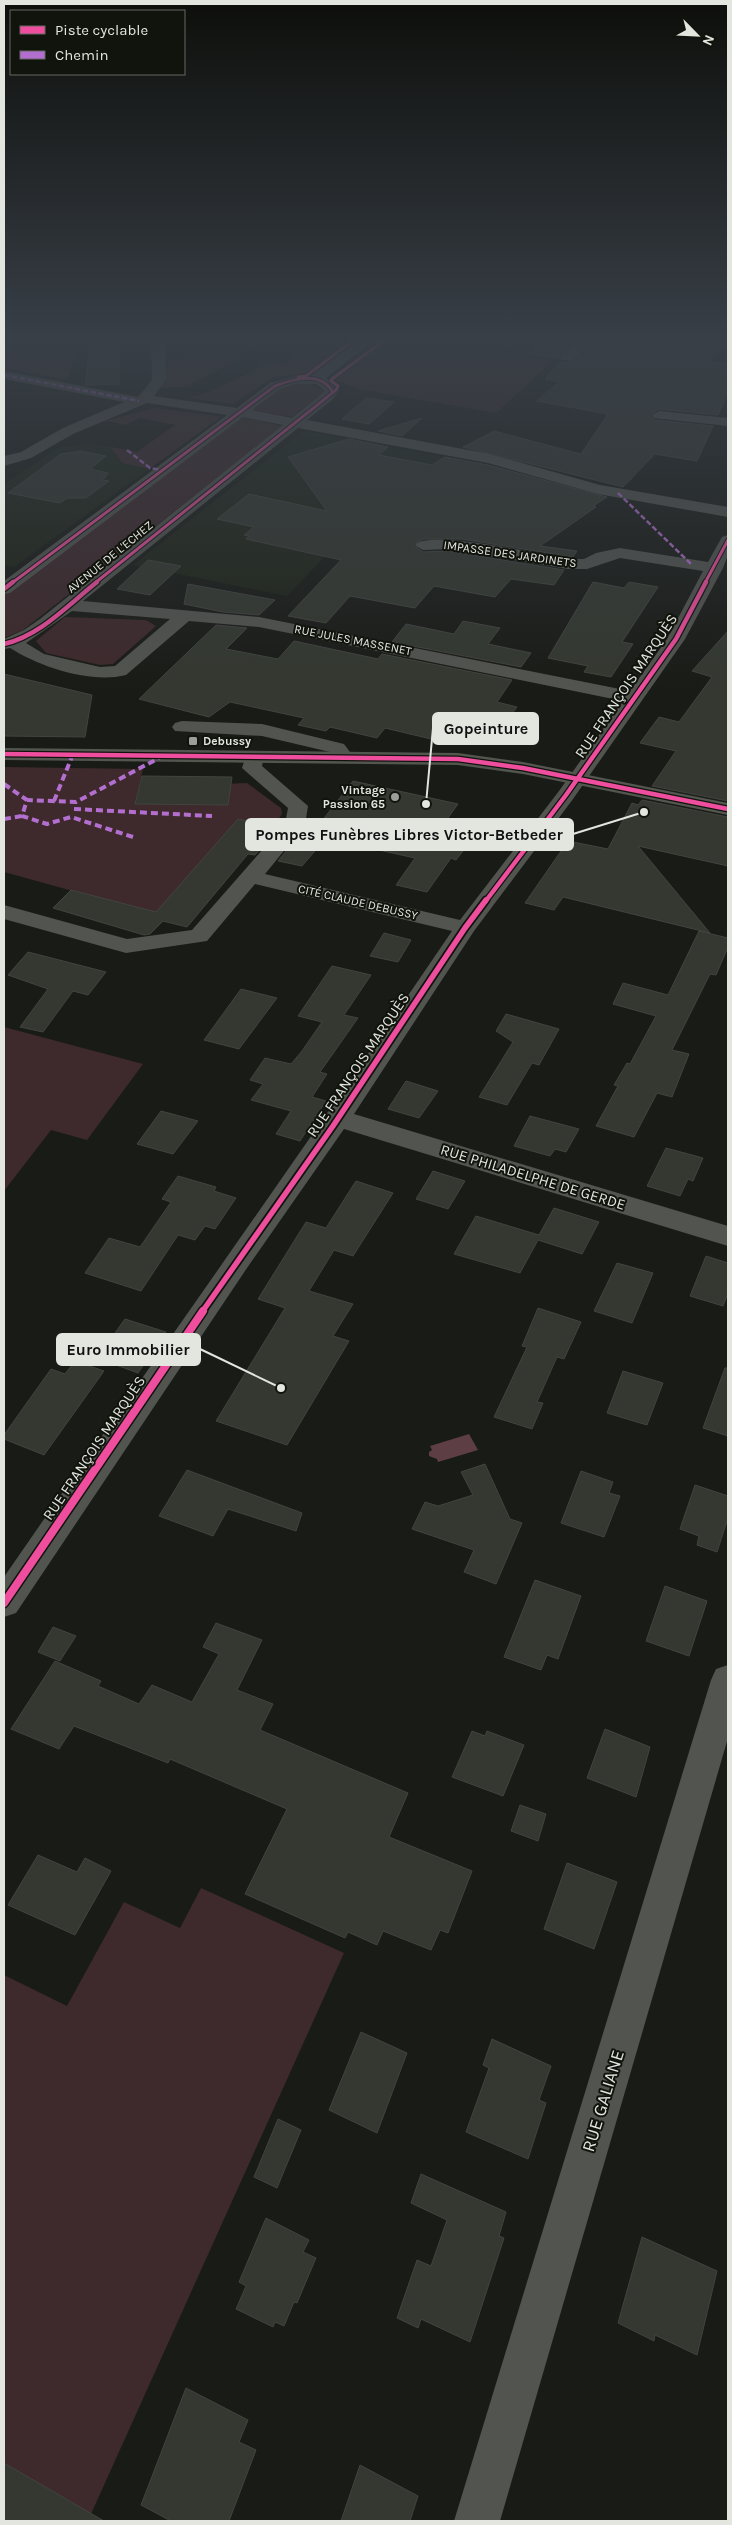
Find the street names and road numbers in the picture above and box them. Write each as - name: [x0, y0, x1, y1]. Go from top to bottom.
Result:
- street label: AVENUE DE L'ECHEZ: [64, 518, 156, 596]
- street label: IMPASSE DES JARDINETS: [443, 538, 577, 570]
- street label: RUE FRANÇOIS MARQUÈS: [571, 610, 681, 762]
- street label: RUE JULES MASSENET: [293, 622, 413, 658]
- street label: CITÉ CLAUDE DEBUSSY: [297, 880, 420, 923]
- street label: RUE FRANÇOIS MARQUÈS: [303, 989, 413, 1141]
- street label: RUE PHILADELPHE DE GERDE: [438, 1140, 628, 1214]
- street label: RUE FRANÇOIS MARQUÈS: [39, 1372, 149, 1524]
- street label: RUE GALIANE: [577, 2047, 629, 2155]

